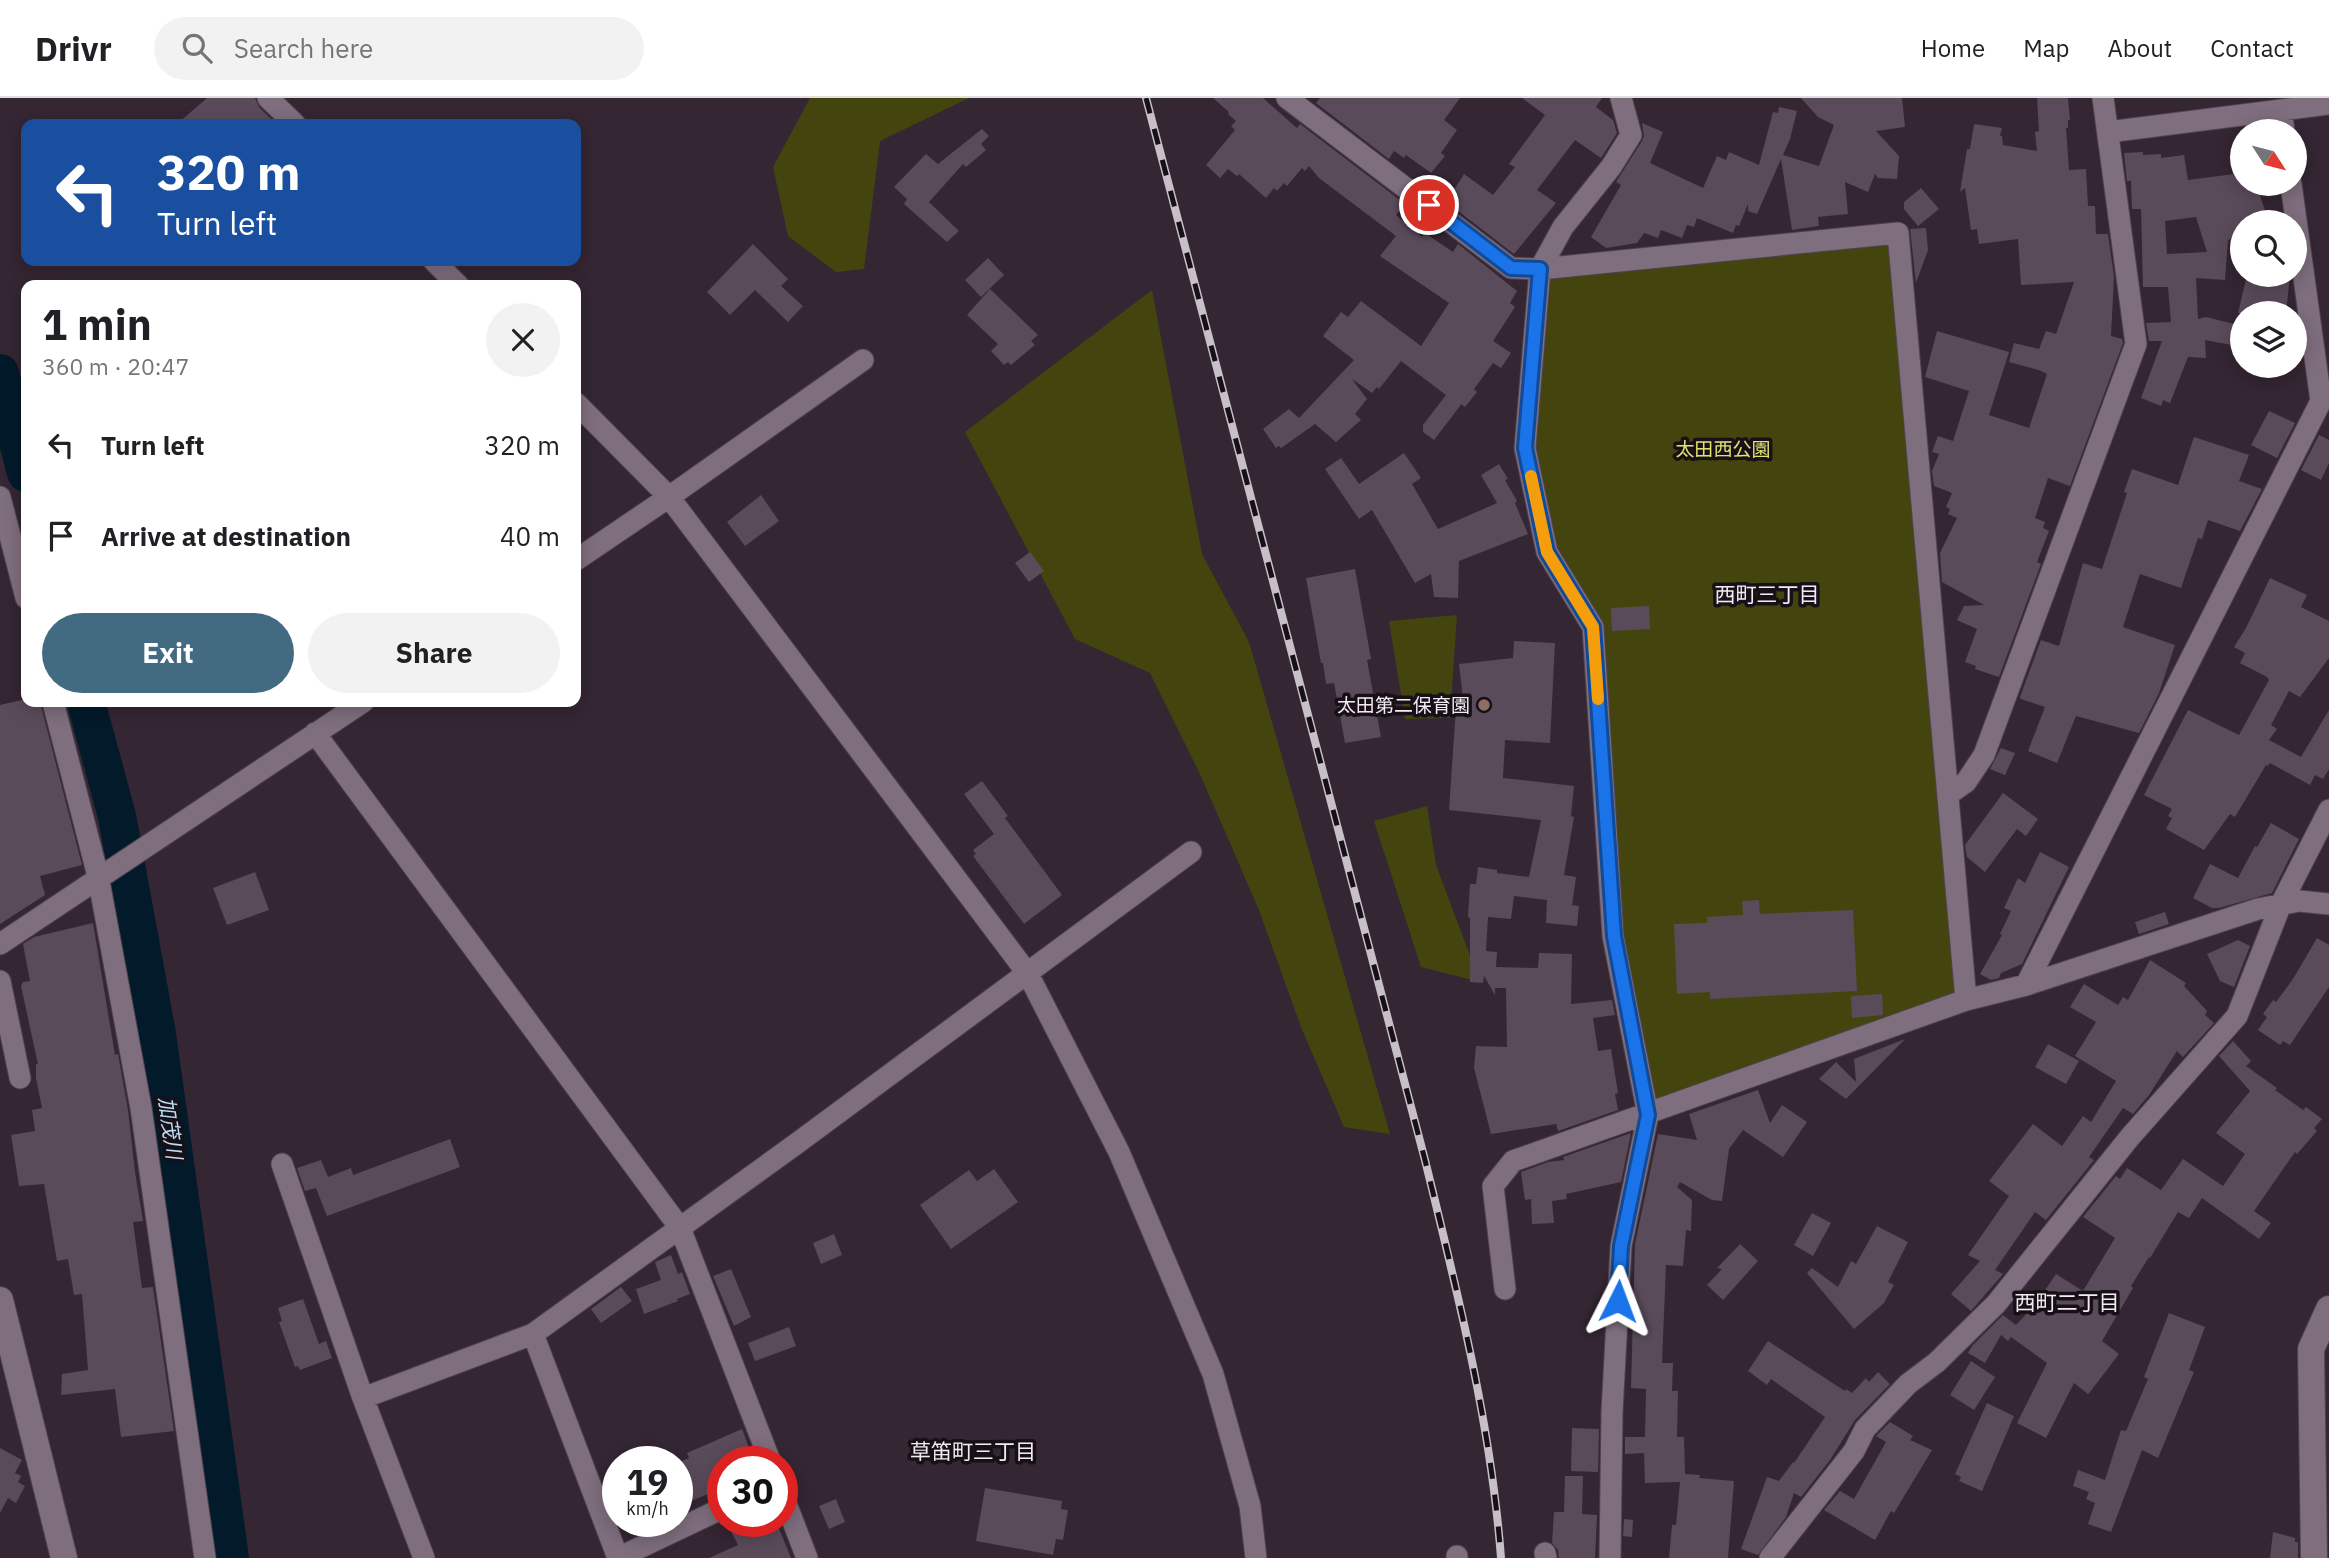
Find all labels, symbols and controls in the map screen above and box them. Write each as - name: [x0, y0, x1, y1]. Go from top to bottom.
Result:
- search box: [154, 17, 644, 80]
- text: Drivr: [35, 27, 112, 70]
- icon: search: [178, 29, 216, 67]
- text: Search here: [234, 31, 373, 65]
- text: Home: [1921, 32, 1985, 64]
- text: Map: [2023, 32, 2069, 64]
- text: About: [2107, 32, 2172, 64]
- text: Contact: [2210, 32, 2294, 64]
- north arrow: [2230, 119, 2306, 196]
- map controls: [2230, 119, 2307, 378]
- text: 320 m: [157, 140, 301, 203]
- icon: left: [42, 147, 133, 238]
- pin: [1399, 175, 1459, 235]
- icon: arrive: [1410, 186, 1448, 224]
- text: Turn left: [157, 202, 277, 244]
- button: search: [2230, 210, 2307, 287]
- text: 1 min: [42, 297, 152, 352]
- button: layers: [2230, 301, 2307, 378]
- button: close: [486, 303, 560, 377]
- text: 360 m · 20:47: [42, 351, 189, 381]
- icon: left: [42, 426, 80, 464]
- text: Turn left: [101, 428, 204, 462]
- text: 320 m: [484, 428, 560, 462]
- park label: 太田西公園: [1675, 437, 1771, 461]
- icon: arrive: [42, 517, 80, 555]
- text: Arrive at destination: [101, 519, 351, 553]
- text: 40 m: [500, 519, 560, 553]
- district label: 西町三丁目: [1715, 580, 1820, 608]
- button: Exit: [42, 613, 294, 693]
- button: Share: [308, 613, 560, 693]
- place label: 太田第二保育園: [1337, 693, 1470, 717]
- marker: 太田第二保育園: [1476, 697, 1492, 713]
- water label: 加茂川: [153, 1095, 190, 1163]
- position arrow: [1581, 1264, 1655, 1338]
- district label: 西町二丁目: [2015, 1288, 2120, 1316]
- district label: 草笛町三丁目: [910, 1437, 1036, 1465]
- speed limit sign: 30: [707, 1446, 798, 1537]
- text: 19: [626, 1459, 669, 1505]
- text: km/h: [626, 1497, 669, 1520]

